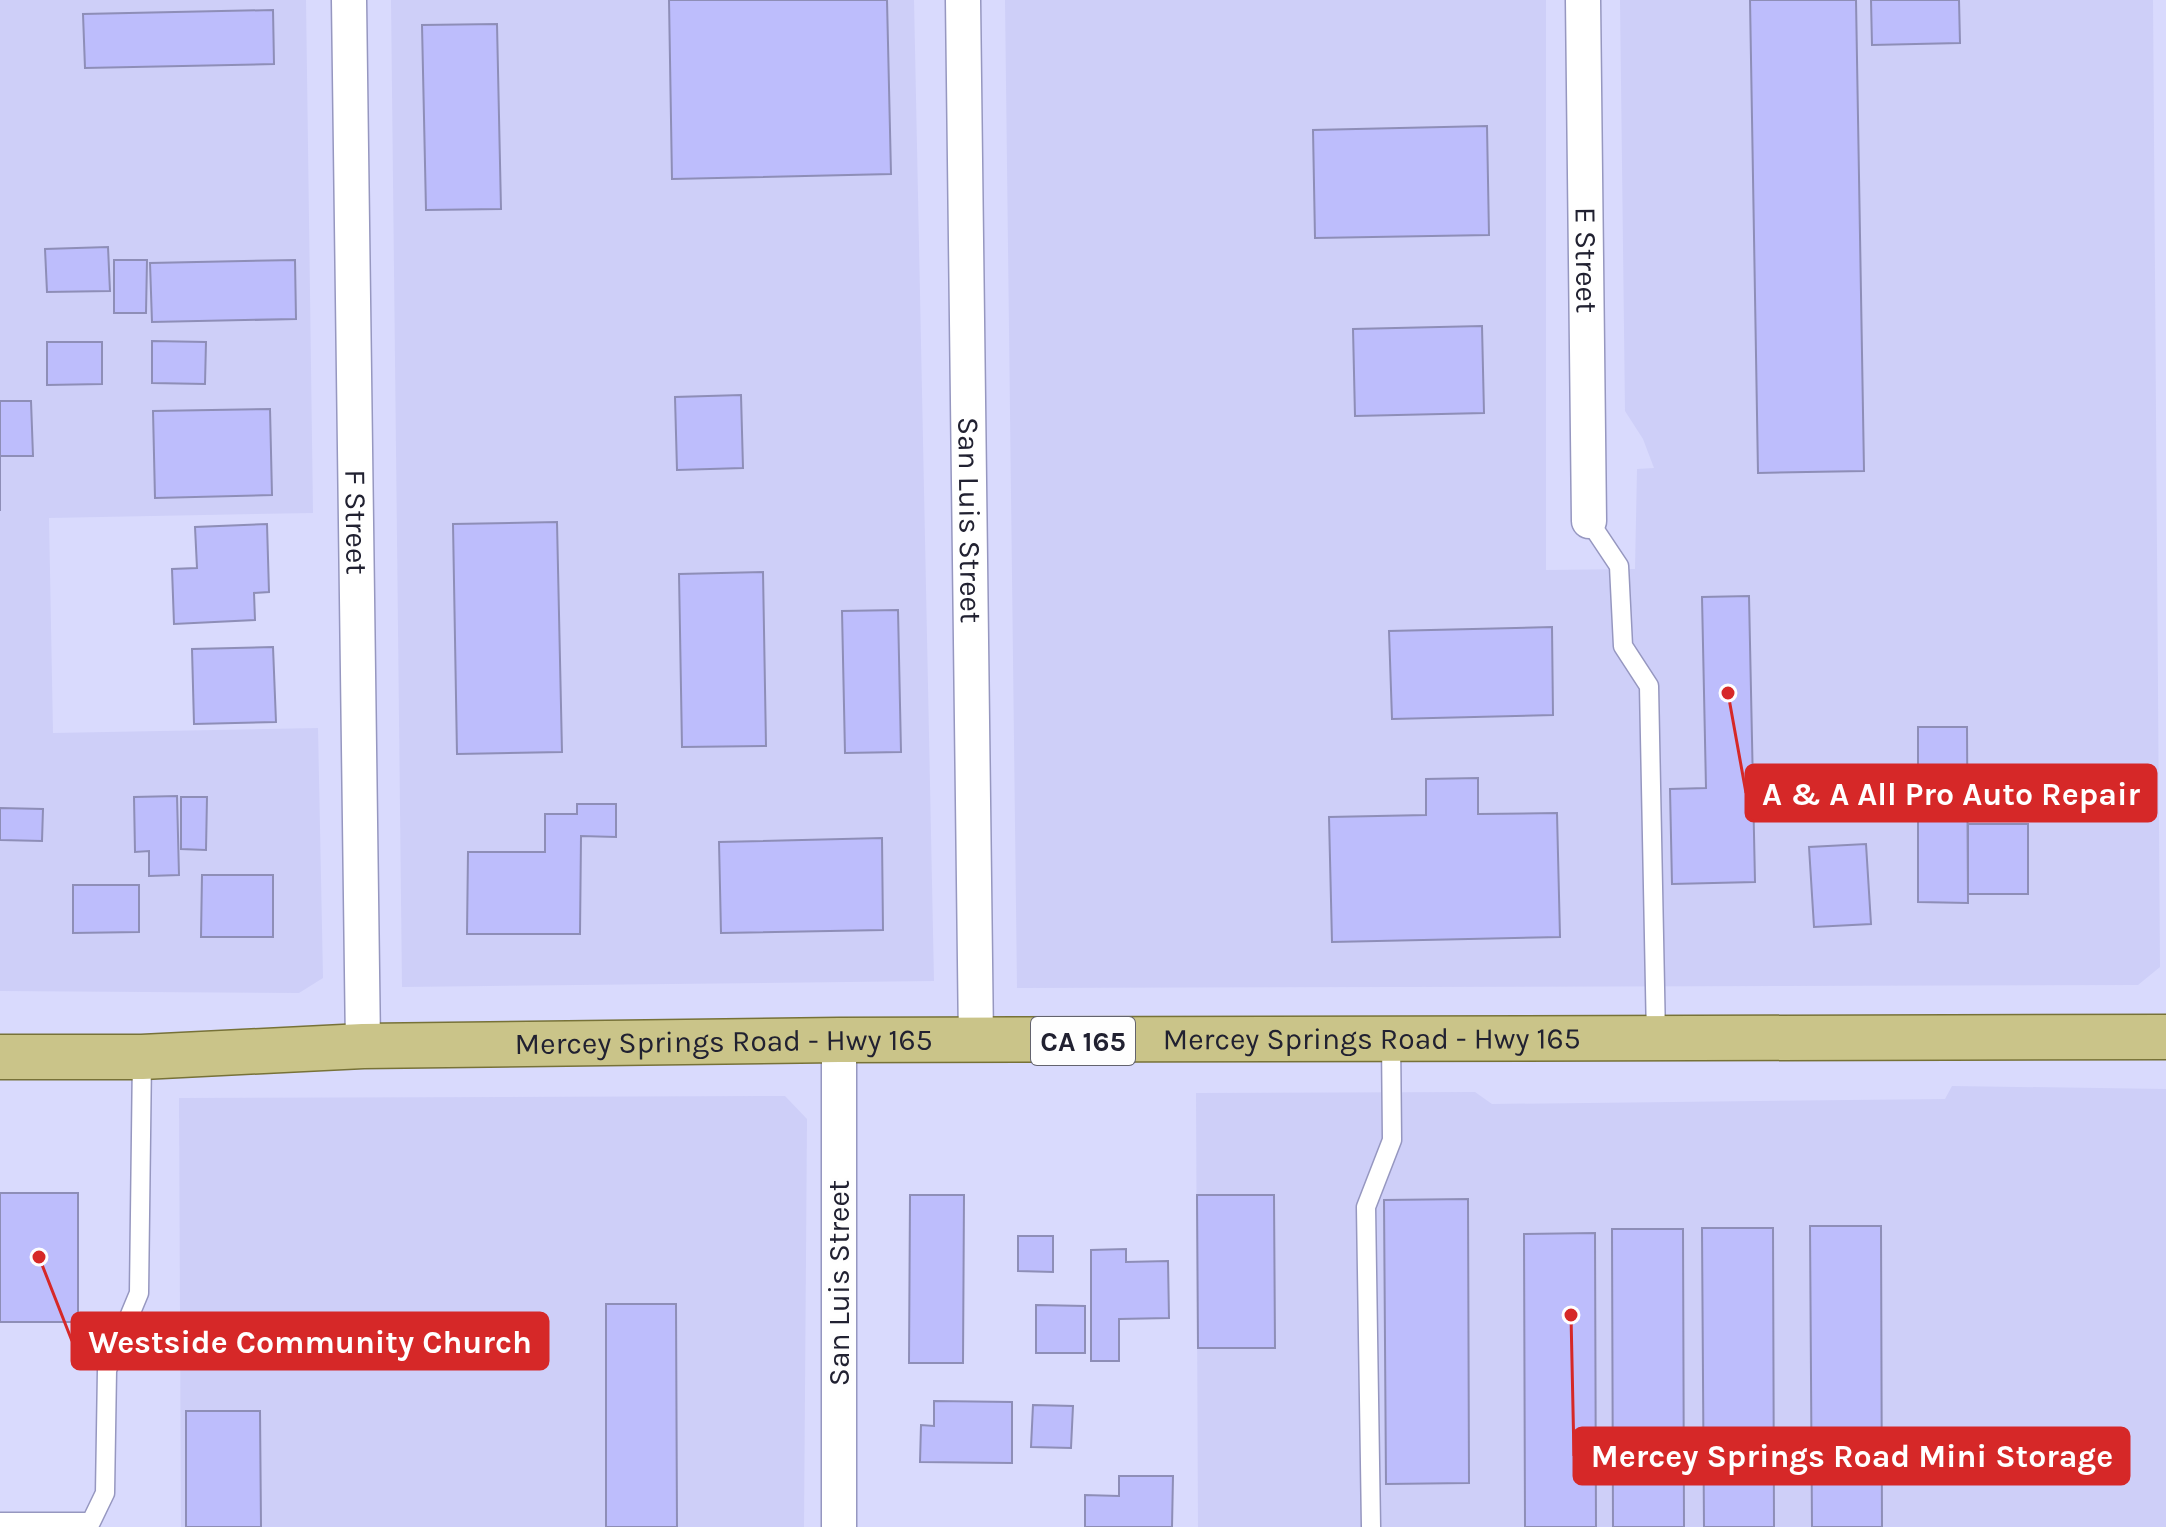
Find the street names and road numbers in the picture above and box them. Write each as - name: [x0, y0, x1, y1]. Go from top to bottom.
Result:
- street label: E Street: [1567, 207, 1605, 313]
- street label: San Luis Street: [950, 417, 989, 623]
- street label: F Street: [337, 469, 375, 575]
- road number: CA 165: [1031, 1017, 1135, 1065]
- street label: Mercey Springs Road - Hwy 165: [1163, 1020, 1581, 1057]
- street label: Mercey Springs Road - Hwy 165: [515, 1022, 933, 1062]
- street label: San Luis Street: [821, 1180, 857, 1386]

